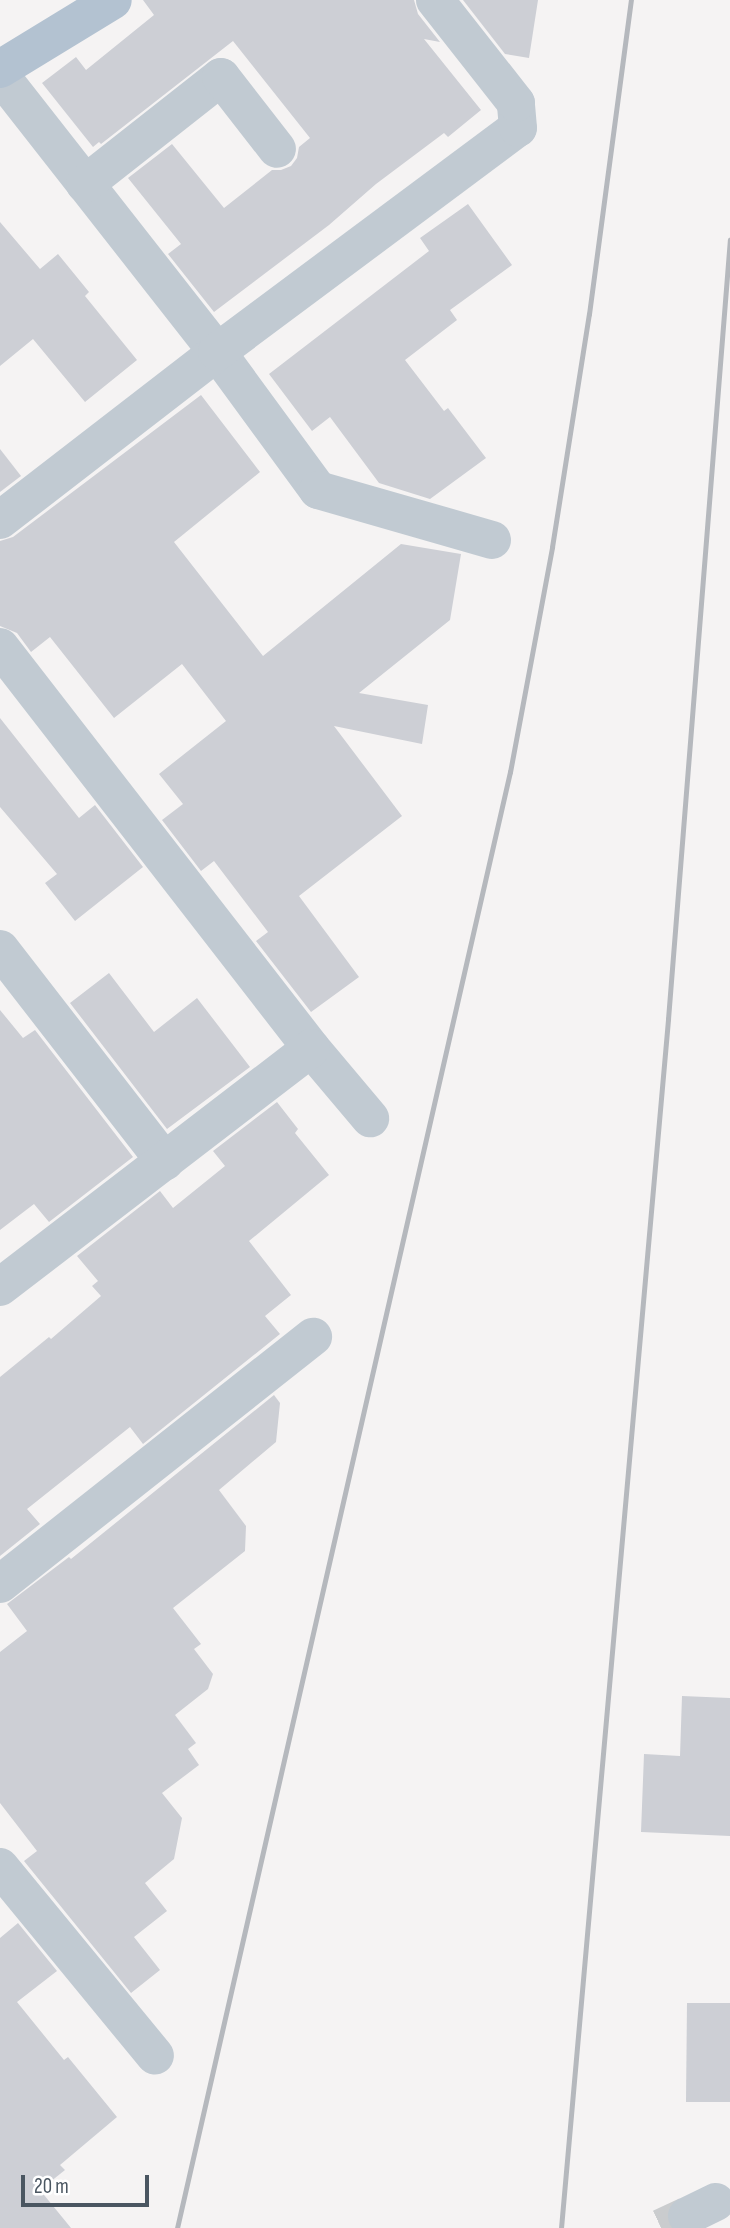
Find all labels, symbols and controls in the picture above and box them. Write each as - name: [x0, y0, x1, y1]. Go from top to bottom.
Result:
- scale bar: [24, 2162, 152, 2206]
- text: 20 m: [34, 2174, 69, 2199]

